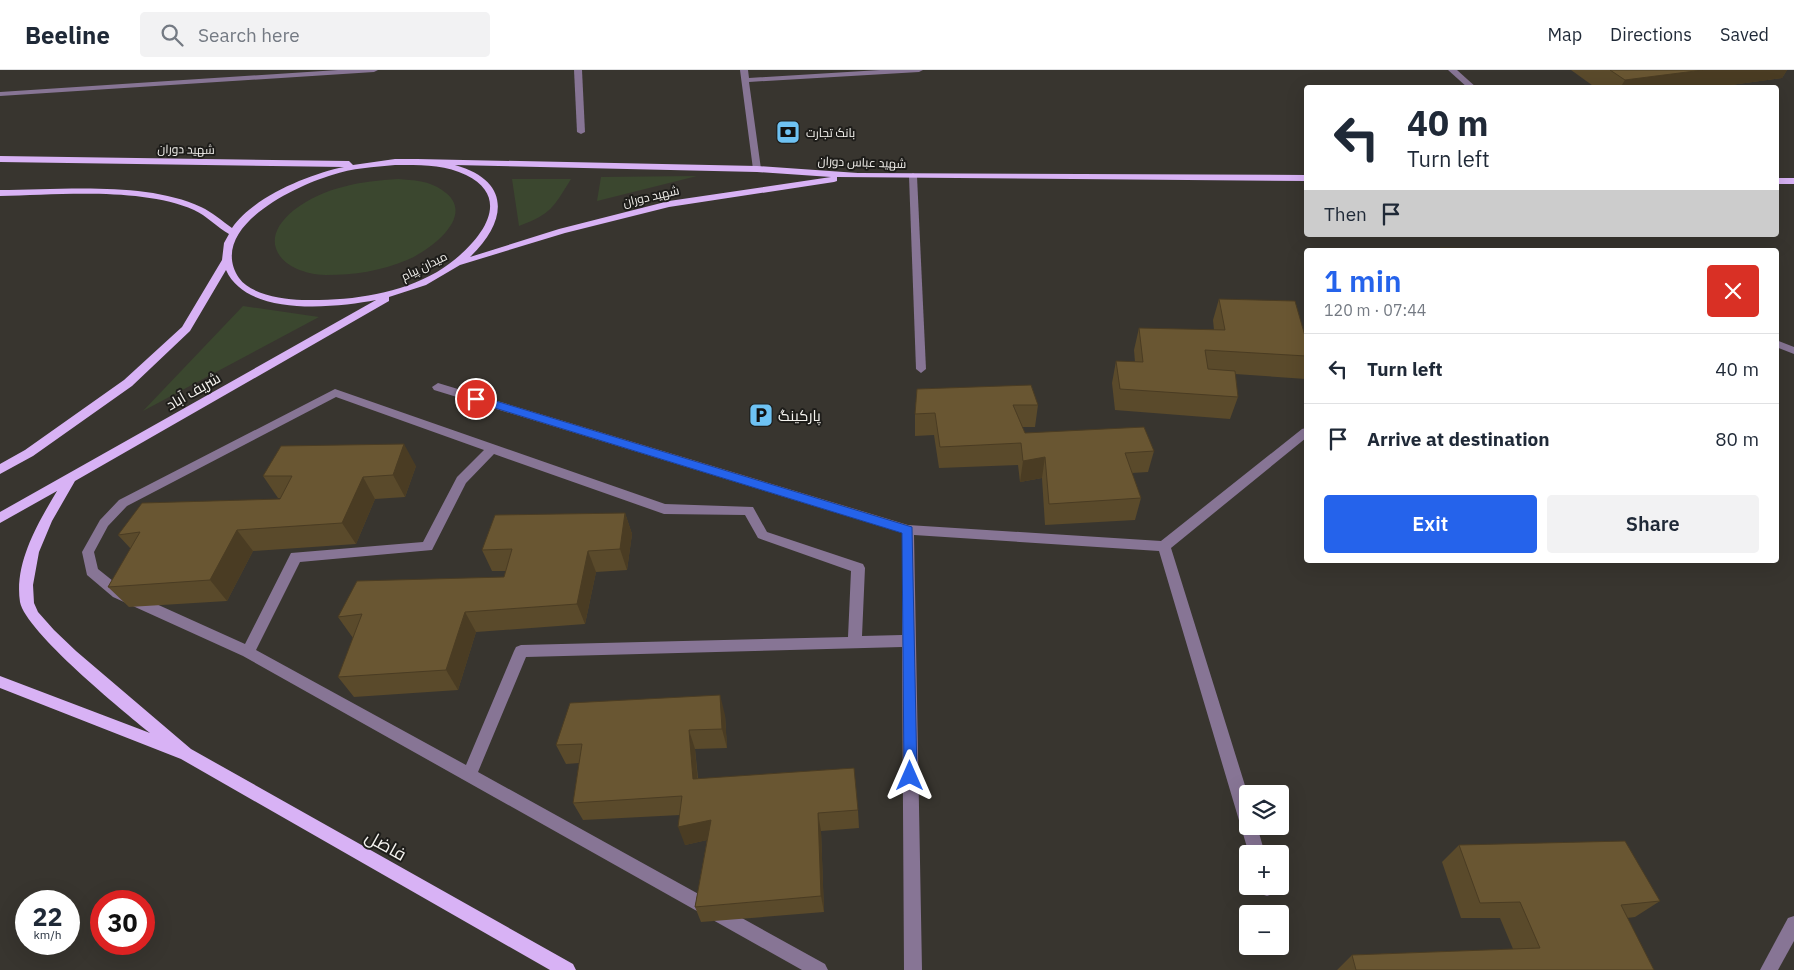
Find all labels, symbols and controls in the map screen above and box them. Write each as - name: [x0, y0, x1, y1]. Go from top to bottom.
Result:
- search box: [140, 12, 490, 57]
- text: Beeline: [25, 19, 110, 51]
- icon: search: [158, 21, 186, 49]
- text: Search here: [198, 23, 300, 47]
- text: Map: [1547, 23, 1582, 46]
- text: Directions: [1610, 23, 1692, 46]
- text: Saved: [1720, 23, 1769, 46]
- text: 40 m: [1407, 100, 1489, 146]
- icon: left: [1324, 105, 1389, 170]
- bank icon: بانک تجارت: [775, 119, 801, 145]
- place label: بانک تجارت: [806, 125, 855, 140]
- street label: شهید دوران: [157, 141, 215, 157]
- text: Turn left: [1407, 144, 1490, 173]
- street label: شهید عباس دوران: [817, 153, 907, 171]
- street label: شهید دوران: [621, 182, 681, 210]
- icon: arrive: [1377, 200, 1405, 228]
- text: Then: [1324, 202, 1367, 226]
- street label: میدان پیام: [398, 248, 450, 285]
- text: 1 min: [1324, 261, 1402, 300]
- button: close: [1707, 265, 1759, 317]
- text: 120 m · 07:44: [1324, 300, 1426, 320]
- icon: left: [1324, 355, 1352, 383]
- text: Turn left: [1367, 357, 1443, 381]
- text: 40 m: [1715, 357, 1759, 381]
- street label: شریف آباد: [162, 368, 224, 414]
- pin: [455, 378, 497, 420]
- icon: arrive: [462, 385, 490, 413]
- parking icon: پارکینگ: [748, 402, 774, 428]
- place label: پارکینگ: [778, 406, 821, 426]
- icon: arrive: [1324, 425, 1352, 453]
- text: Arrive at destination: [1367, 427, 1550, 451]
- text: 80 m: [1715, 427, 1759, 451]
- button: Exit: [1324, 495, 1537, 553]
- button: Share: [1547, 495, 1759, 553]
- position arrow: [883, 749, 935, 801]
- map controls: [1239, 785, 1289, 955]
- button: layers: [1239, 785, 1289, 835]
- street label: فاضل: [361, 824, 411, 866]
- button: +: [1239, 845, 1289, 895]
- speed limit sign: 30: [90, 890, 155, 955]
- text: 22: [32, 900, 63, 933]
- button: −: [1239, 905, 1289, 955]
- text: km/h: [33, 927, 62, 942]

